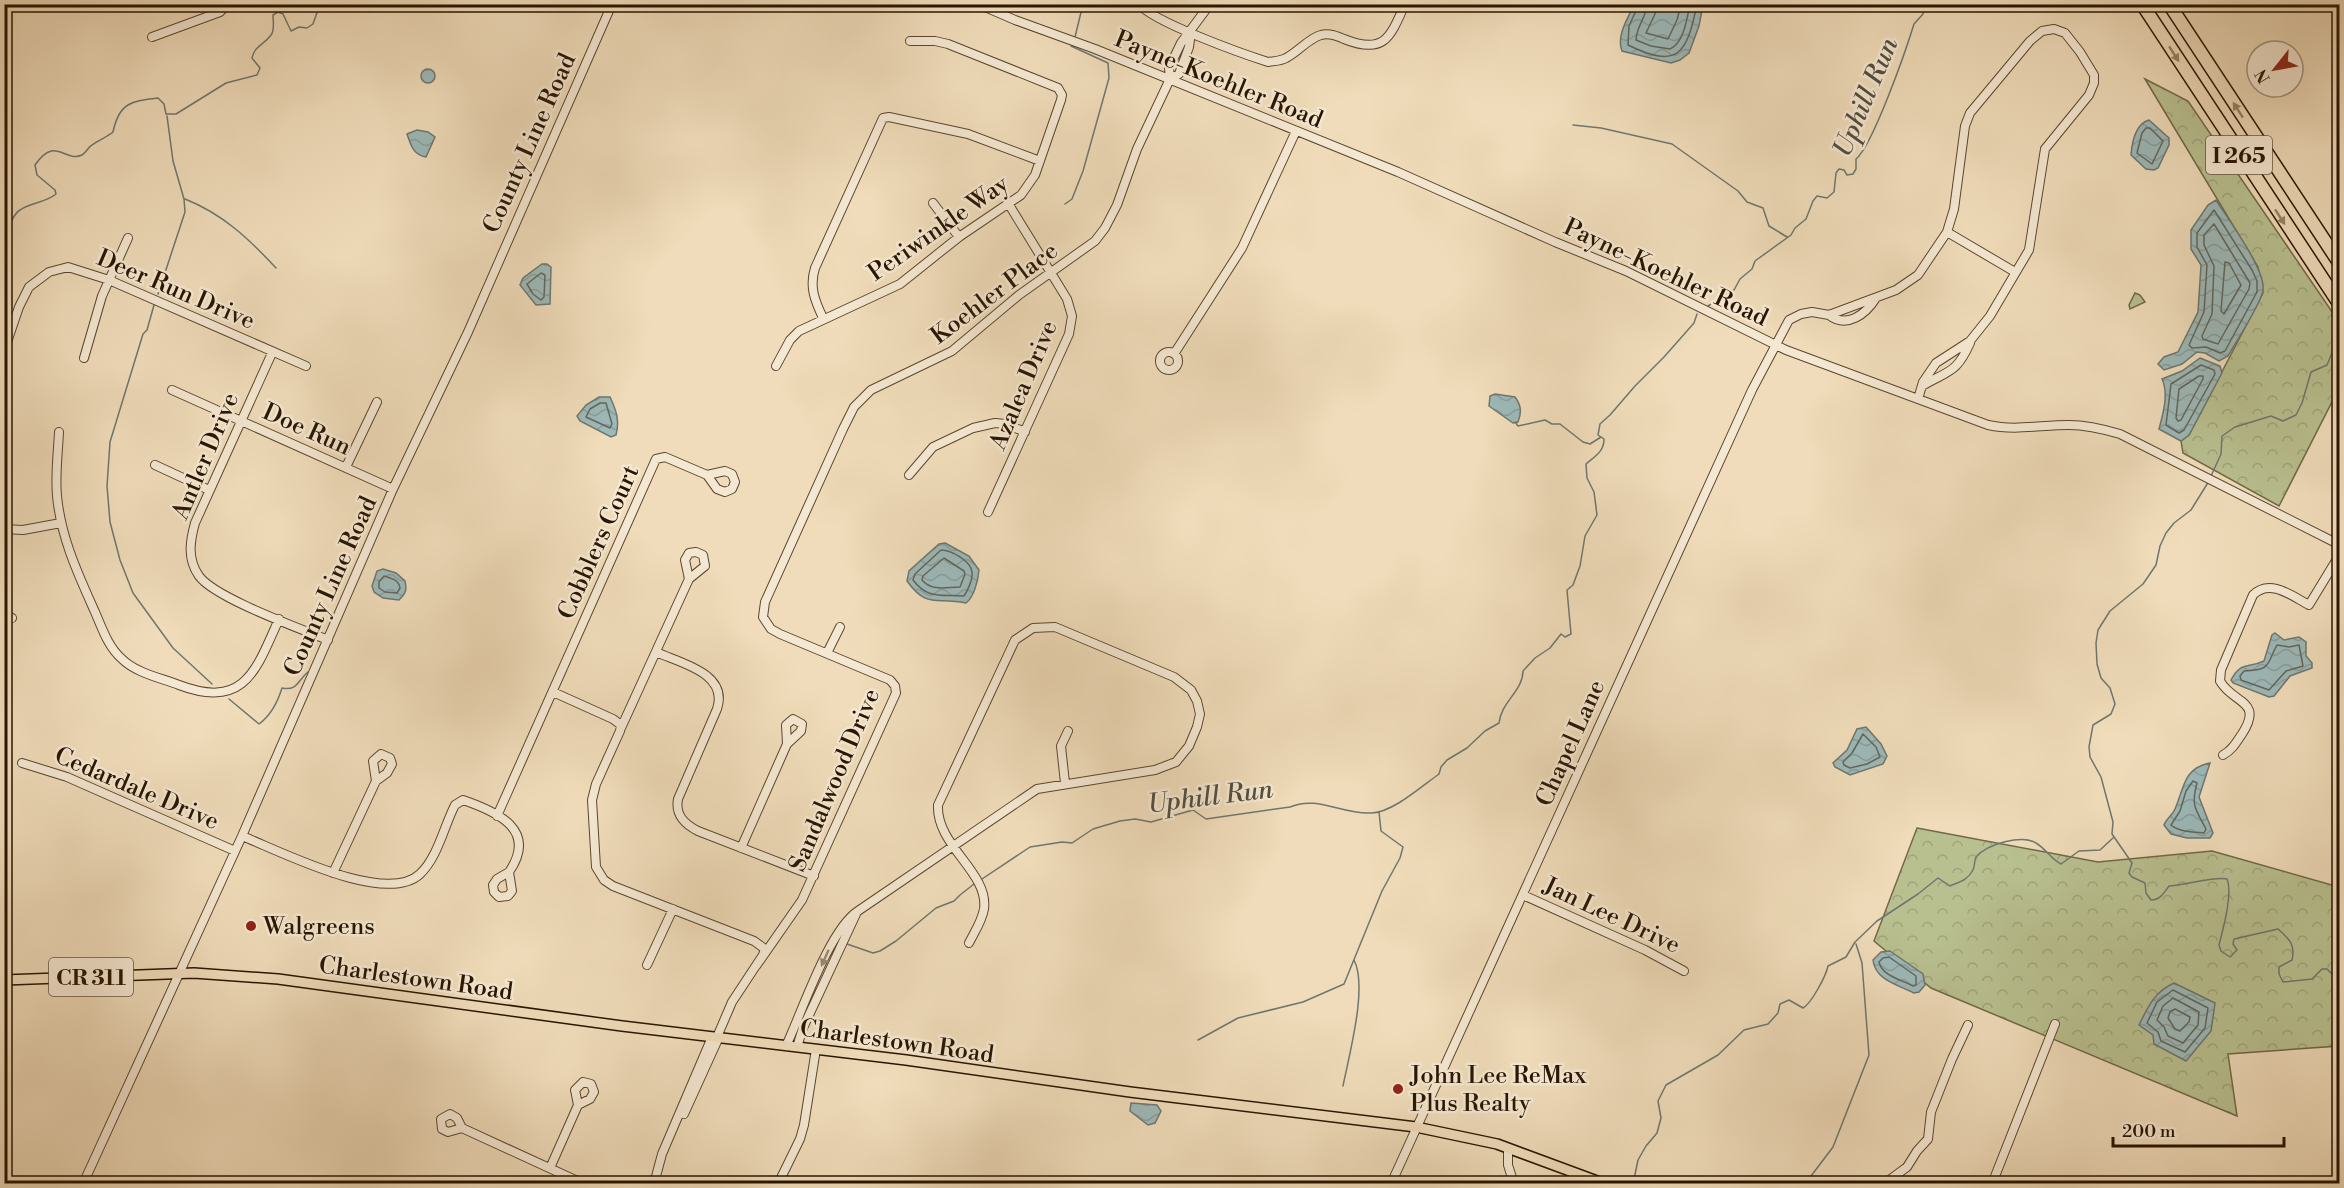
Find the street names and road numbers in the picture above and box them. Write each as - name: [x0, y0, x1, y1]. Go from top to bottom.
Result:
- street label: Payne-Koehler Road: [1110, 24, 1328, 136]
- street label: County Line Road: [477, 48, 583, 238]
- road number: I 265: [2206, 136, 2272, 174]
- street label: Periwinkle Way: [862, 169, 1015, 288]
- street label: Payne-Koehler Road: [1559, 212, 1773, 334]
- street label: Koehler Place: [925, 236, 1064, 351]
- street label: Deer Run Drive: [92, 243, 259, 337]
- street label: Azalea Drive: [983, 316, 1065, 455]
- street label: Antler Drive: [165, 388, 246, 525]
- street label: Doe Run: [258, 397, 356, 463]
- street label: Cobblers Court: [552, 460, 646, 624]
- street label: County Line Road: [278, 491, 384, 681]
- street label: Chapel Lane: [1530, 675, 1612, 811]
- street label: Sandalwood Drive: [783, 684, 887, 876]
- street label: Cedardale Drive: [50, 741, 223, 837]
- street label: Jan Lee Drive: [1537, 871, 1685, 961]
- street label: Charlestown Road: [317, 951, 515, 1008]
- road number: CR 311: [49, 958, 133, 996]
- street label: Charlestown Road: [798, 1014, 996, 1071]

